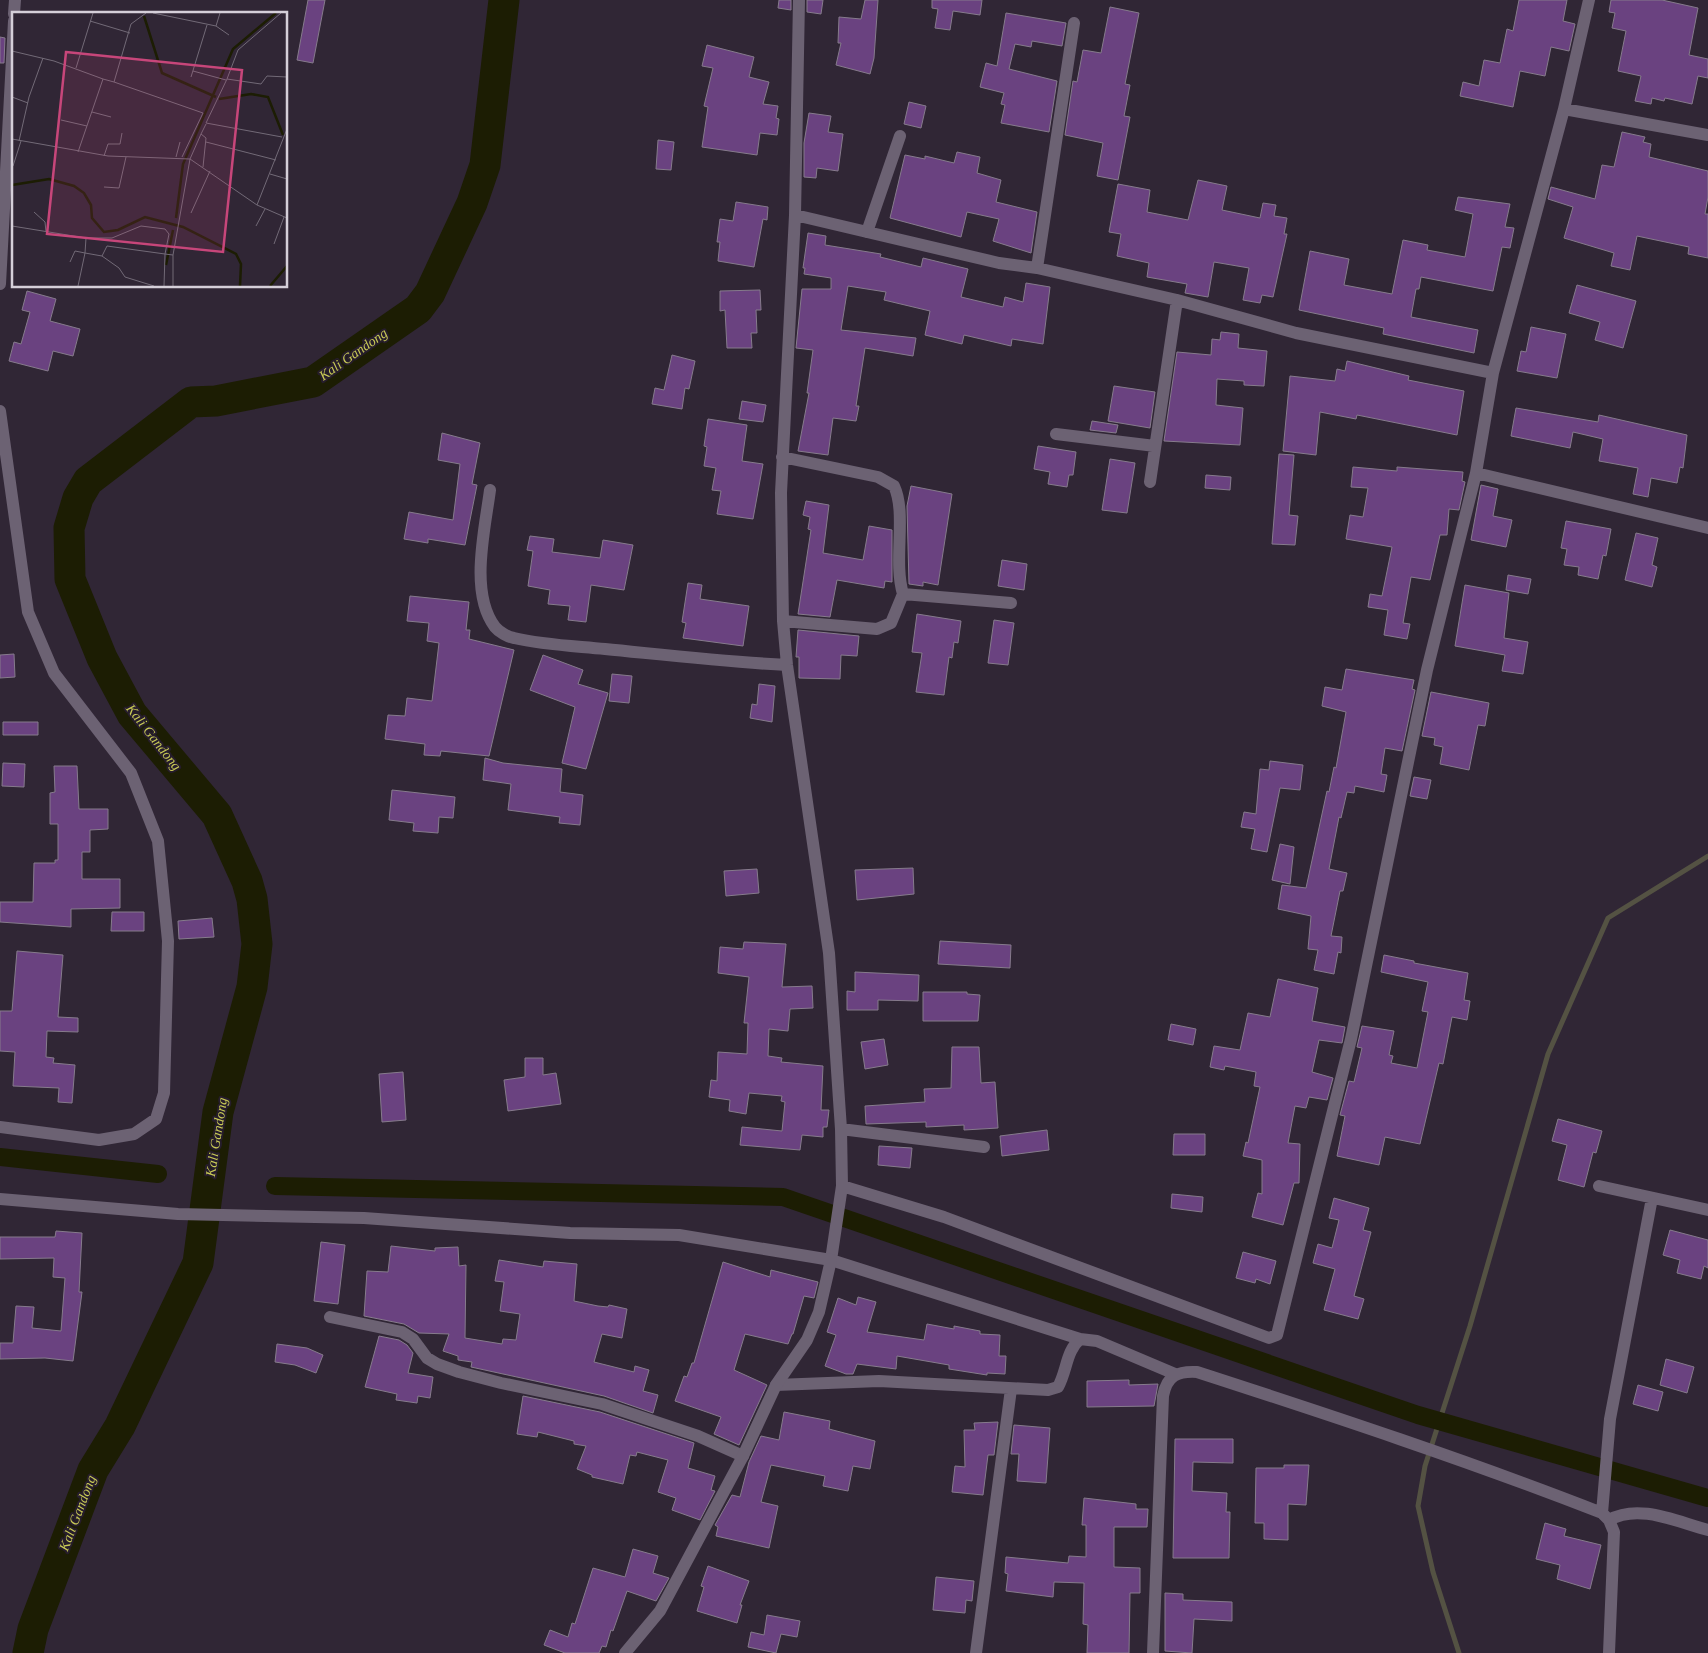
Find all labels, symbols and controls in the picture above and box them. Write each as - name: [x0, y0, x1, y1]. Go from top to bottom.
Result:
- inset map: [12, 12, 288, 288]
- water label: Kali Gandong: [316, 325, 390, 384]
- water label: Kali Gandong: [123, 700, 184, 773]
- water label: Kali Gandong: [203, 1097, 230, 1179]
- water label: Kali Gandong: [56, 1473, 99, 1554]

